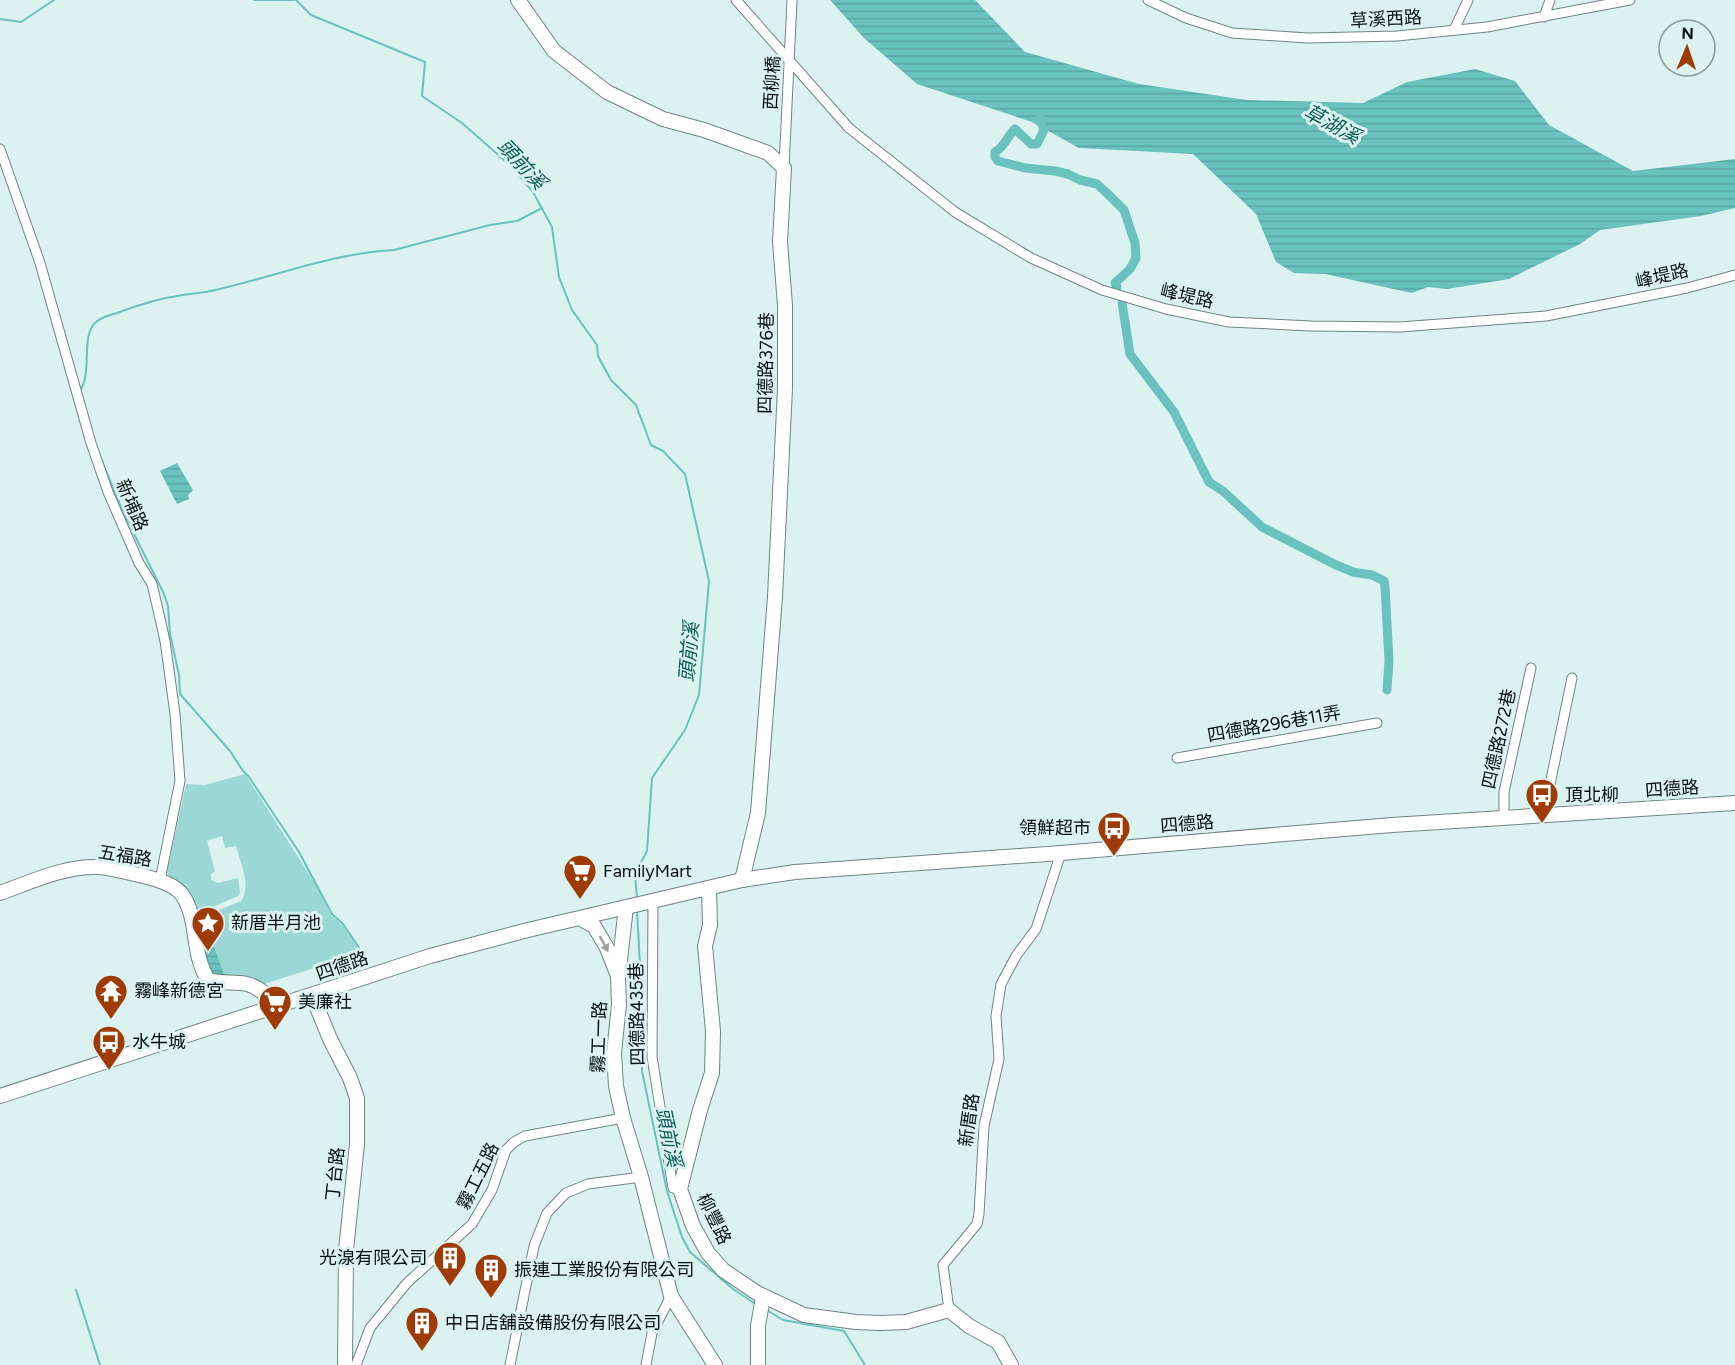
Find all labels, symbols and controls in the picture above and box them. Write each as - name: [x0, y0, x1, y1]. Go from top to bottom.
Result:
- street label: 草溪西路: [1349, 6, 1423, 32]
- north arrow: [1657, 18, 1717, 78]
- text: N: [1681, 24, 1694, 43]
- street label: 西柳橋: [760, 55, 784, 111]
- water label: 草湖溪: [1300, 99, 1367, 150]
- water label: 頭前溪: [493, 134, 553, 196]
- street label: 峰堤路: [1633, 259, 1691, 293]
- street label: 峰堤路: [1158, 279, 1216, 313]
- street label: 四德路376巷: [754, 312, 778, 414]
- street label: 新埔路: [111, 476, 153, 534]
- water label: 頭前溪: [674, 618, 704, 683]
- street label: 四德路272巷: [1478, 687, 1520, 791]
- street label: 四德路296巷11弄: [1205, 701, 1343, 747]
- street label: 四德路: [1644, 776, 1700, 802]
- bus stop icon: 頂北柳: [1524, 777, 1560, 824]
- place label: 頂北柳: [1565, 784, 1619, 806]
- bus stop icon: 領鮮超市: [1096, 810, 1132, 857]
- street label: 四德路: [1159, 811, 1215, 837]
- place label: 領鮮超市: [1019, 817, 1091, 839]
- street label: 五福路: [97, 841, 153, 871]
- supermarket icon: FamilyMart: [562, 853, 598, 900]
- place label: FamilyMart: [603, 860, 692, 882]
- place icon: 新厝半月池: [190, 905, 226, 952]
- place label: 新厝半月池: [231, 912, 321, 934]
- one-way arrow: [599, 936, 609, 953]
- street label: 四德路: [313, 947, 371, 985]
- street label: 四德路435巷: [625, 962, 649, 1066]
- temple icon: 霧峰新德宮: [93, 973, 129, 1020]
- place label: 霧峰新德宮: [134, 980, 224, 1002]
- supermarket icon: 美廉社: [257, 984, 293, 1031]
- place label: 美廉社: [298, 991, 352, 1013]
- street label: 霧工一路: [587, 1001, 611, 1073]
- bus stop icon: 水牛城: [91, 1024, 127, 1071]
- place label: 水牛城: [132, 1031, 186, 1053]
- street label: 新厝路: [954, 1092, 984, 1148]
- water label: 頭前溪: [651, 1105, 688, 1172]
- street label: 霧工五路: [452, 1139, 504, 1213]
- street label: 丁台路: [321, 1146, 349, 1202]
- street label: 柳豐路: [692, 1190, 736, 1248]
- building icon: 光湶有限公司: [432, 1240, 468, 1287]
- place label: 光湶有限公司: [319, 1247, 427, 1269]
- building icon: 振連工業股份有限公司: [473, 1252, 509, 1299]
- place label: 振連工業股份有限公司: [514, 1259, 694, 1281]
- building icon: 中日店舖設備股份有限公司: [404, 1305, 440, 1352]
- place label: 中日店舖設備股份有限公司: [445, 1312, 661, 1334]

